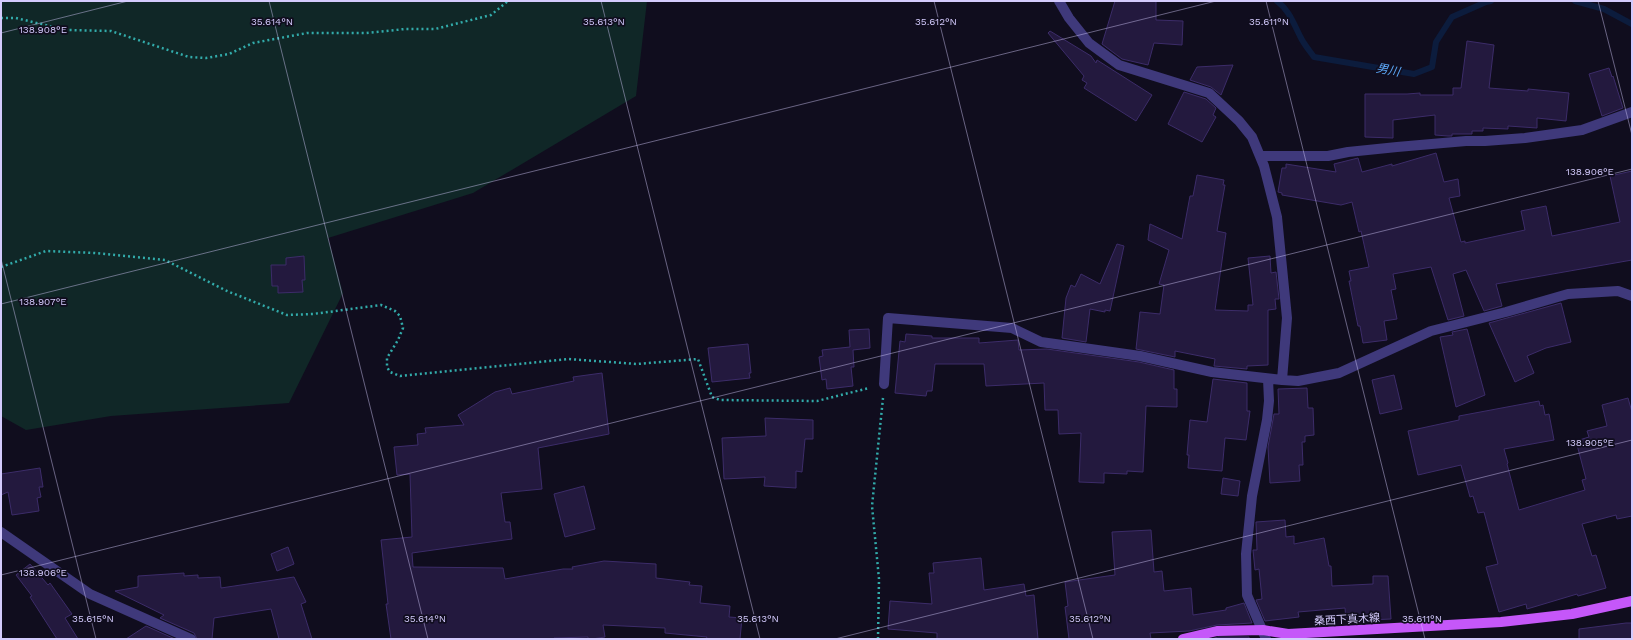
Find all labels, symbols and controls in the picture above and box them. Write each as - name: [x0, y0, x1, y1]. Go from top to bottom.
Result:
- text: 35.614°N: [251, 16, 293, 27]
- text: 35.613°N: [583, 16, 625, 27]
- text: 35.612°N: [915, 16, 957, 27]
- text: 35.611°N: [1249, 16, 1289, 27]
- text: 138.908°E: [19, 24, 67, 35]
- water label: 男川: [1375, 61, 1403, 79]
- text: 138.906°E: [1566, 166, 1614, 177]
- text: 138.907°E: [19, 296, 67, 307]
- text: 138.905°E: [1566, 437, 1614, 448]
- text: 138.906°E: [19, 567, 67, 578]
- street label: 桑西下真木線: [1314, 611, 1380, 628]
- text: 35.615°N: [72, 613, 114, 624]
- text: 35.614°N: [404, 613, 446, 624]
- text: 35.613°N: [737, 613, 779, 624]
- text: 35.612°N: [1069, 613, 1111, 624]
- text: 35.611°N: [1402, 613, 1442, 624]

